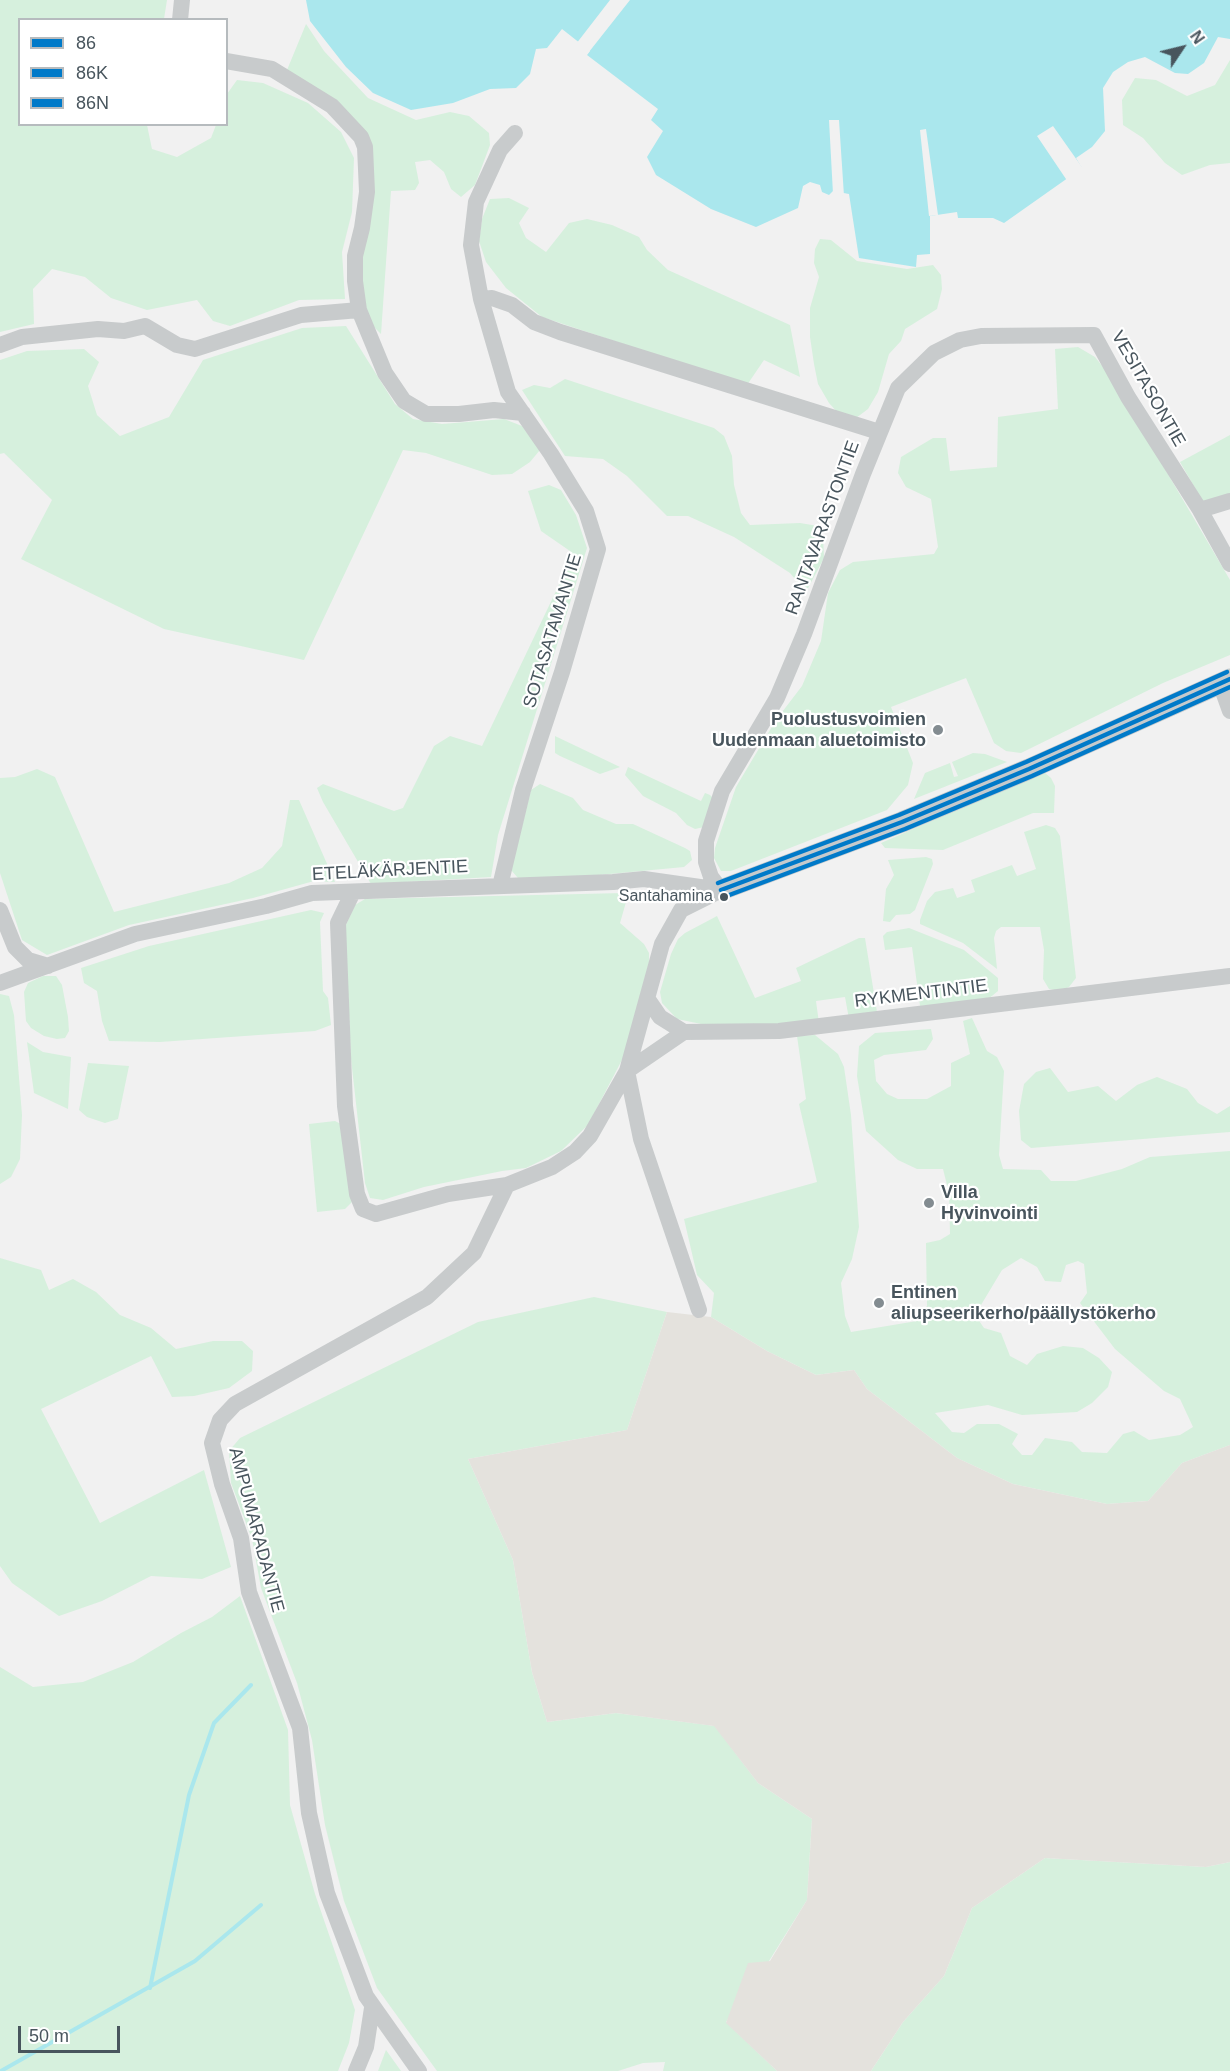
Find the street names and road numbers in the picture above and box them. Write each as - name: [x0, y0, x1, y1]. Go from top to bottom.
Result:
- street label: VESITASONTIE: [1106, 327, 1190, 451]
- street label: RANTAVARASTONTIE: [781, 438, 865, 618]
- street label: SOTASATAMANTIE: [519, 551, 587, 711]
- street label: ETELÄKÄRJENTIE: [312, 856, 468, 886]
- street label: RYKMENTINTIE: [853, 975, 989, 1013]
- street label: AMPUMARADANTIE: [224, 1445, 288, 1615]

